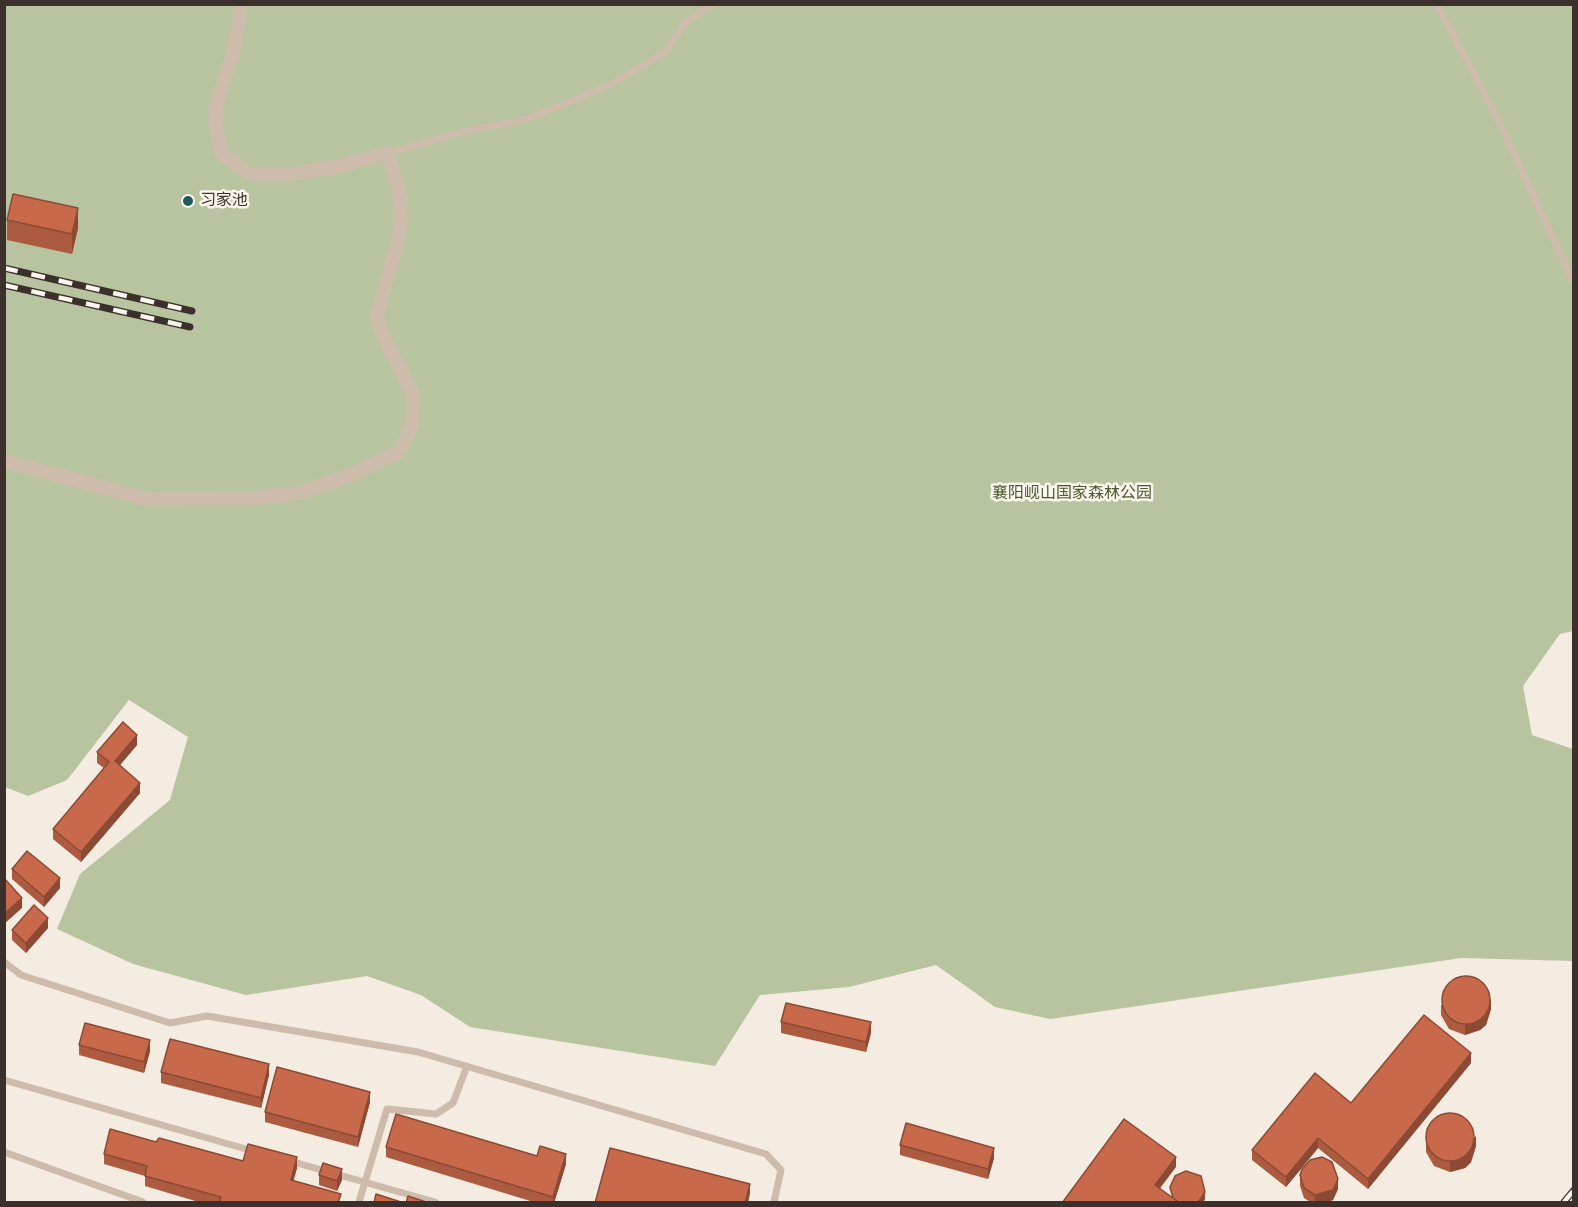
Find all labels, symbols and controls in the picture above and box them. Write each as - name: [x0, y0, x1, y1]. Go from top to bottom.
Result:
- place label: 习家池: [200, 191, 248, 211]
- marker: 习家池: [181, 194, 195, 208]
- park label: 襄阳岘山国家森林公园: [992, 484, 1152, 504]

